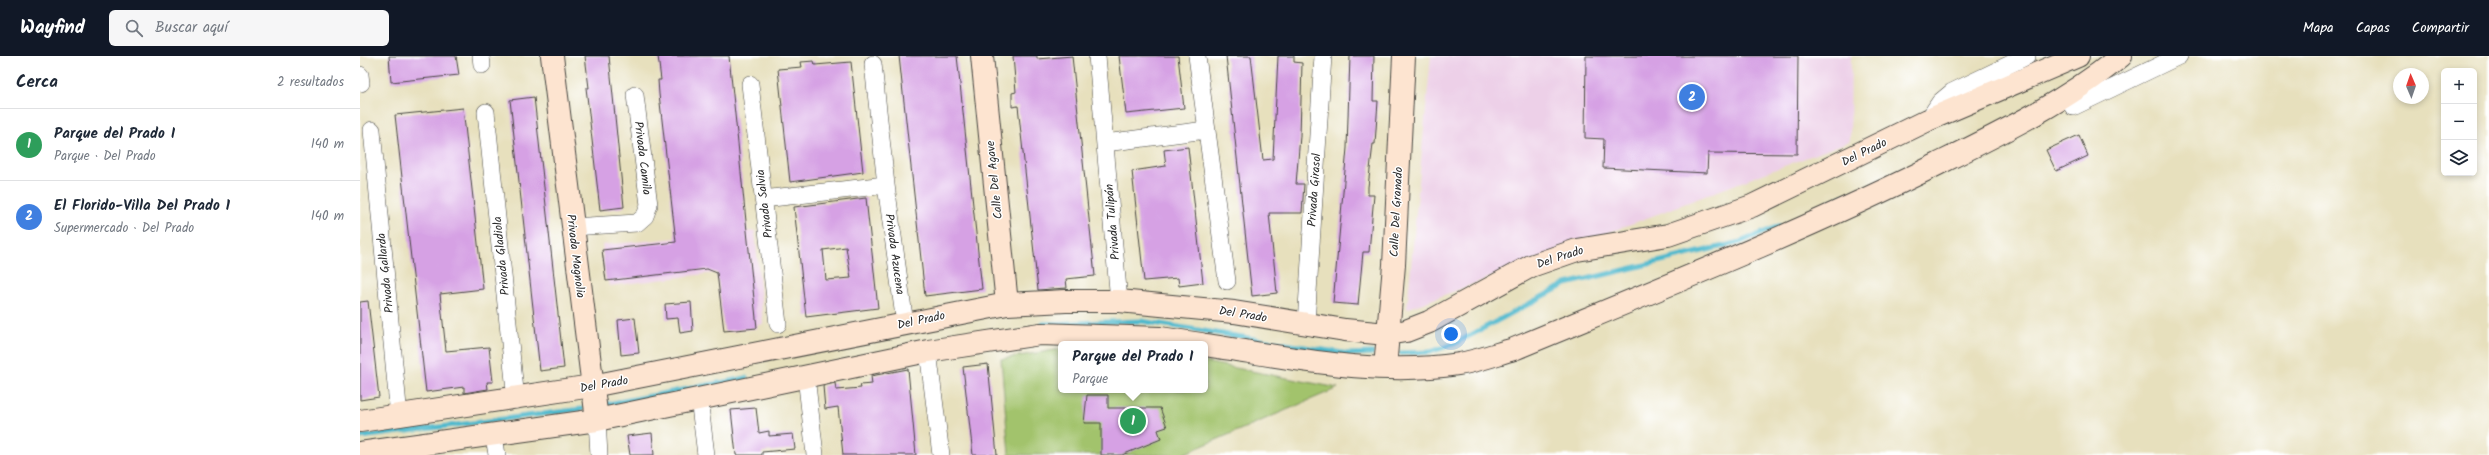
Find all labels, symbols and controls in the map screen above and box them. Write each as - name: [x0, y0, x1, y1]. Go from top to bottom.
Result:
- search box: [109, 10, 389, 46]
- text: Wayfind: [20, 13, 85, 43]
- text: Buscar aquí: [155, 16, 228, 40]
- icon: search: [123, 17, 145, 39]
- text: Mapa: [2303, 17, 2334, 39]
- text: Capas: [2356, 17, 2390, 39]
- text: Compartir: [2412, 17, 2469, 39]
- north arrow: [2393, 68, 2429, 104]
- map controls: [2441, 68, 2477, 176]
- button: +: [2441, 68, 2477, 104]
- text: Cerca: [16, 69, 58, 96]
- text: 2 resultados: [277, 72, 344, 93]
- pin: 2: [1679, 82, 1705, 112]
- button: −: [2441, 104, 2477, 140]
- street label: Privada Camila: [629, 120, 657, 196]
- text: Parque del Prado I: [54, 122, 175, 146]
- street label: Del Prado: [1838, 133, 1890, 172]
- text: 1: [27, 134, 31, 155]
- text: 140 m: [311, 134, 344, 155]
- street label: Calle Del Agave: [981, 139, 1008, 220]
- button: layers: [2441, 140, 2477, 176]
- text: Parque · Del Prado: [54, 146, 156, 167]
- street label: Privada Girasol: [1302, 153, 1327, 227]
- street label: Calle Del Granado: [1385, 166, 1408, 258]
- street label: Privada Salvia: [751, 168, 778, 239]
- street label: Privada Tulipán: [1100, 183, 1125, 261]
- text: El Florido-Villa Del Prado 1: [54, 194, 230, 218]
- text: 2: [25, 206, 33, 227]
- text: 140 m: [311, 206, 344, 227]
- street label: Privada Azucena: [879, 212, 910, 296]
- street label: Privada Magnolia: [561, 213, 590, 300]
- street label: Privada Gladiola: [488, 215, 515, 296]
- text: Supermercado · Del Prado: [54, 218, 194, 239]
- street label: Privada Gallarda: [372, 232, 399, 314]
- street label: Del Prado: [1534, 241, 1586, 274]
- street label: Del Prado: [1218, 301, 1268, 328]
- street label: Del Prado: [895, 306, 947, 335]
- your location: [1441, 324, 1461, 344]
- popup: [1058, 341, 1208, 393]
- text: Parque del Prado I: [1072, 345, 1194, 369]
- text: Parque: [1072, 369, 1108, 390]
- street label: Del Prado: [579, 371, 630, 398]
- pin: 1: [1120, 406, 1146, 436]

